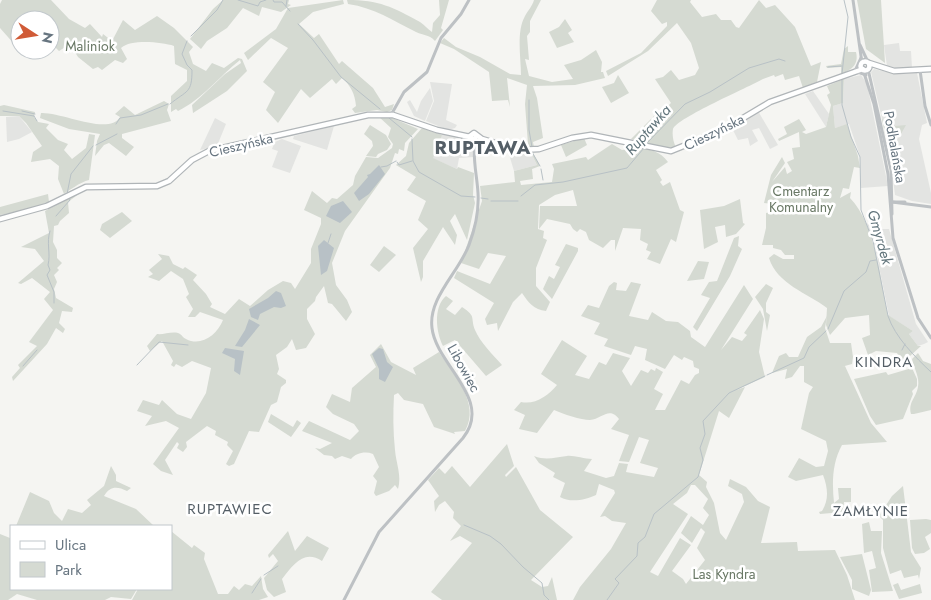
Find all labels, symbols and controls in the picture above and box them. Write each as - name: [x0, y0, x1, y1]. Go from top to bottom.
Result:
- north arrow: [10, 10, 60, 60]
- text: N: [37, 30, 59, 45]
- park label: Maliniok: [65, 36, 116, 56]
- water label: Ruptawka: [620, 99, 677, 160]
- street label: Cieszyńska: [681, 109, 747, 155]
- street label: Podhalańska: [879, 109, 911, 185]
- street label: Cieszyńska: [207, 128, 275, 162]
- district label: RUPTAWA: [434, 134, 532, 161]
- park label: Cmentarz Komunalny: [769, 181, 834, 217]
- water label: Gmyrdek: [862, 207, 898, 268]
- street label: Libowiec: [443, 340, 485, 396]
- district label: KINDRA: [855, 351, 913, 373]
- district label: RUPTAWIEC: [187, 498, 273, 520]
- district label: ZAMŁYNIE: [833, 500, 909, 522]
- legend: [10, 525, 172, 590]
- text: Ulica: [55, 534, 86, 556]
- text: Park: [55, 559, 82, 581]
- park label: Las Kyndra: [692, 564, 756, 584]

